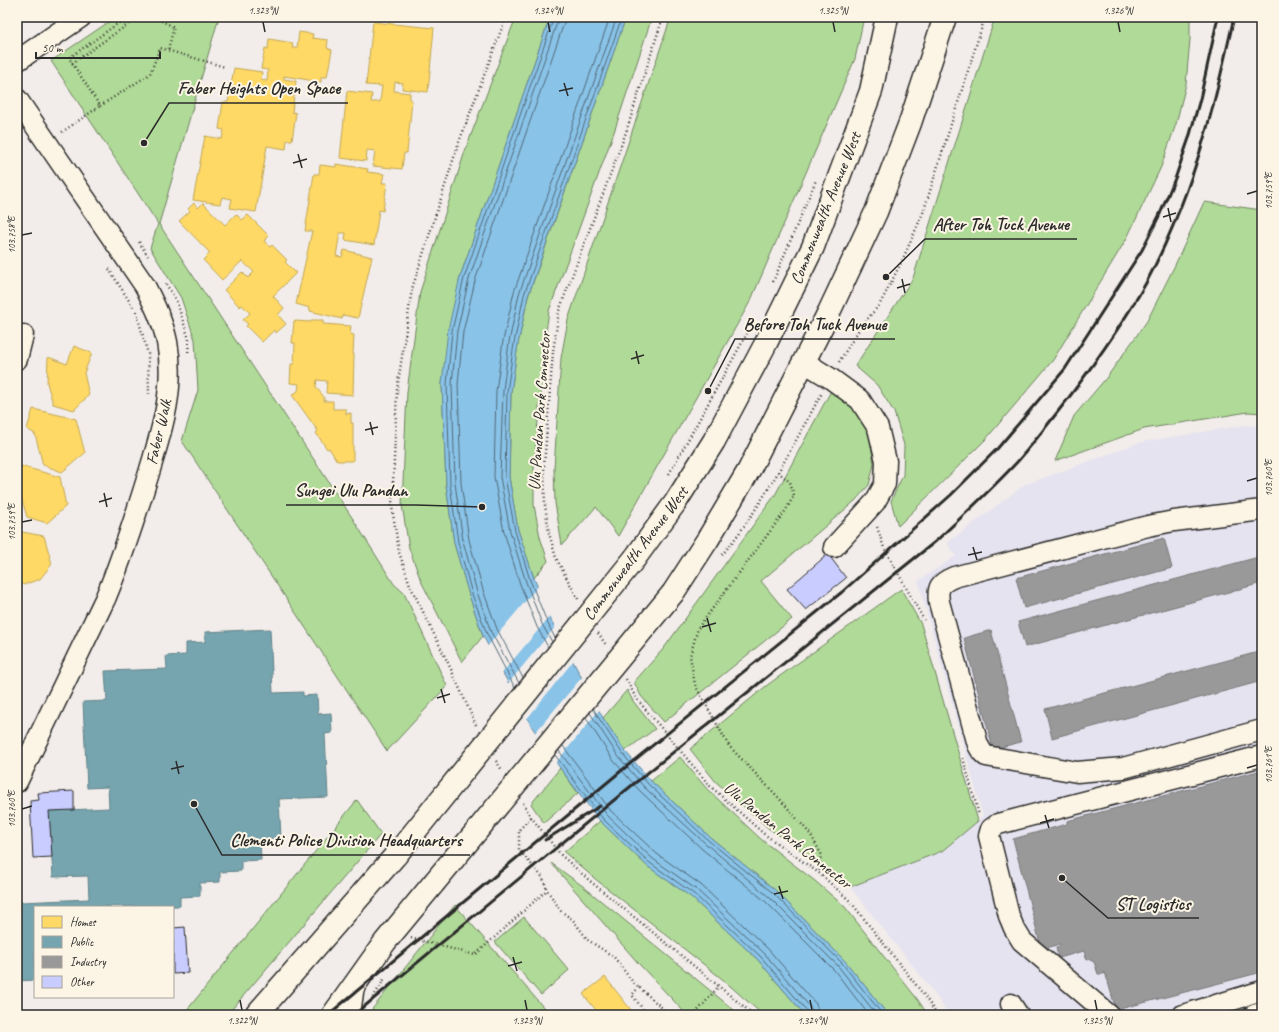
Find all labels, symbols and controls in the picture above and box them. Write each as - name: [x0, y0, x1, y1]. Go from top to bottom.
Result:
- text: 1.323°N: [249, 4, 279, 17]
- text: 1.324°N: [534, 4, 564, 17]
- text: 1.325°N: [819, 4, 849, 17]
- text: 1.326°N: [1104, 4, 1134, 17]
- scale bar: [36, 34, 160, 60]
- text: 50 m: [42, 40, 64, 56]
- callout: Faber Heights Open Space: [169, 73, 348, 103]
- text: Faber Heights Open Space: [178, 77, 342, 99]
- street label: Commonwealth Avenue West: [785, 127, 867, 287]
- text: 103.759°E: [1262, 171, 1275, 210]
- callout: After Toh Tuck Avenue: [925, 209, 1077, 239]
- text: After Toh Tuck Avenue: [933, 213, 1071, 235]
- text: 103.758°E: [5, 215, 18, 254]
- callout: Before Toh Tuck Avenue: [735, 309, 895, 339]
- text: Before Toh Tuck Avenue: [744, 313, 888, 335]
- street label: Ulu Pandan Park Connector: [523, 329, 556, 491]
- street label: Faber Walk: [141, 396, 177, 467]
- text: 103.760°E: [1262, 458, 1275, 497]
- callout: Sungei Ulu Pandan: [286, 475, 416, 505]
- text: Sungei Ulu Pandan: [294, 479, 409, 501]
- street label: Commonwealth Avenue West: [578, 480, 694, 624]
- text: 103.759°E: [5, 502, 18, 541]
- text: 103.761°E: [1262, 745, 1275, 784]
- street label: Ulu Pandan Park Connector: [719, 777, 858, 895]
- text: 103.760°E: [5, 789, 18, 828]
- callout: Clementi Police Division Headquarters: [222, 825, 470, 855]
- text: Clementi Police Division Headquarters: [230, 829, 463, 851]
- callout: ST Logistics: [1108, 888, 1199, 918]
- text: ST Logistics: [1116, 893, 1192, 915]
- legend: [34, 906, 174, 998]
- text: Homes: [70, 914, 97, 930]
- text: Public: [70, 934, 94, 950]
- text: Industry: [70, 954, 107, 970]
- text: Other: [70, 974, 96, 990]
- text: 1.322°N: [228, 1014, 258, 1027]
- text: 1.323°N: [513, 1014, 543, 1027]
- text: 1.324°N: [798, 1014, 828, 1027]
- text: 1.325°N: [1083, 1014, 1113, 1027]

